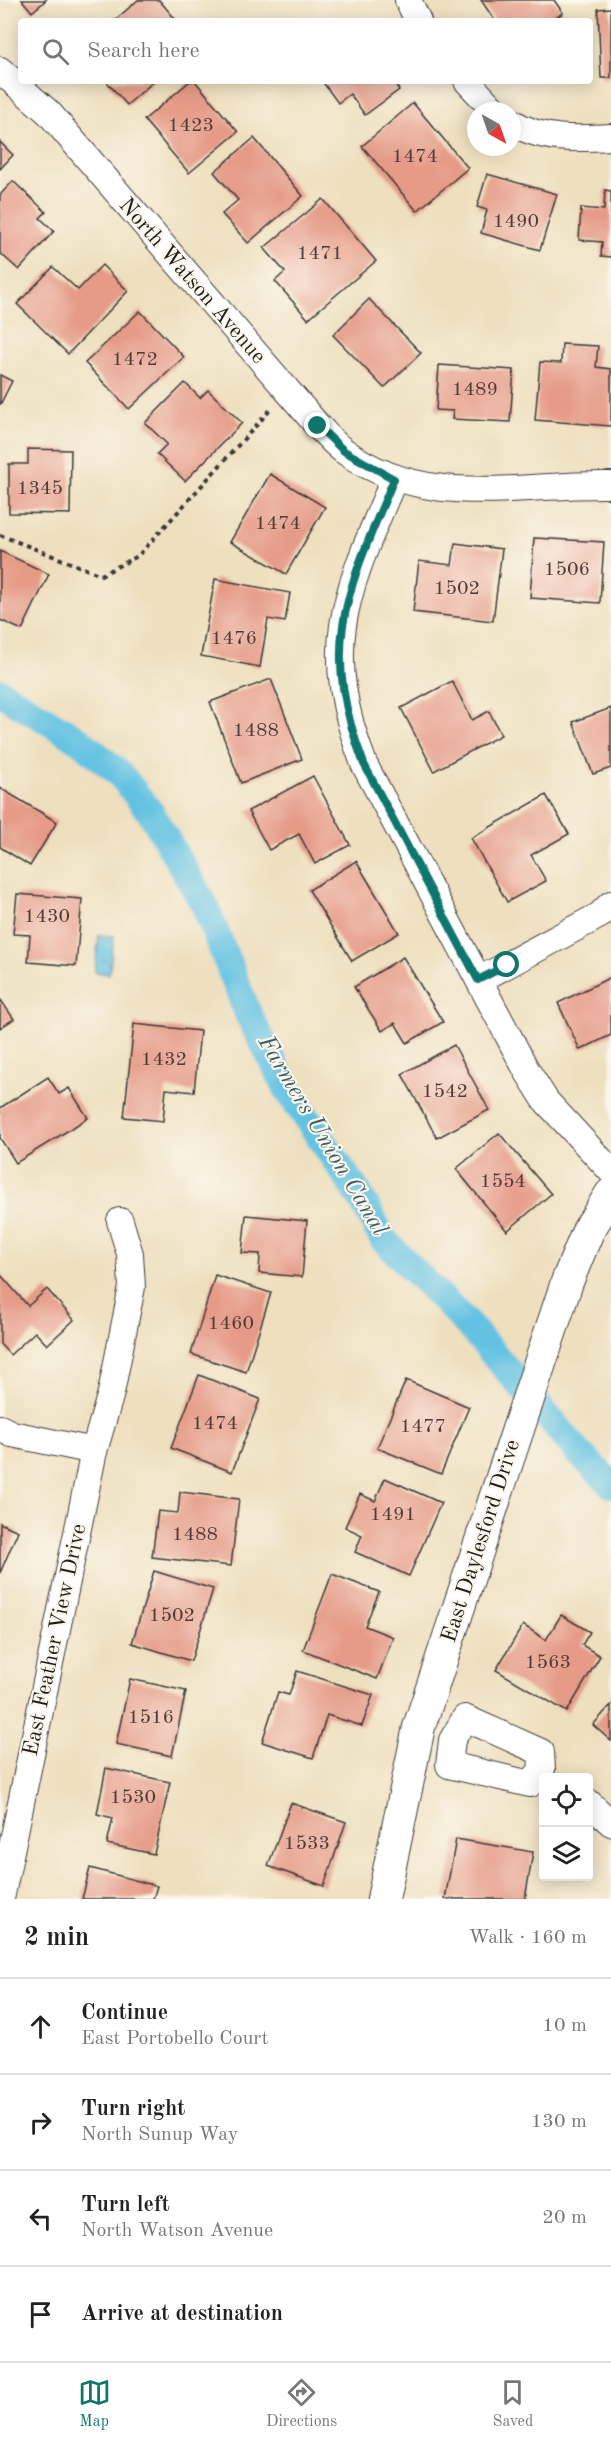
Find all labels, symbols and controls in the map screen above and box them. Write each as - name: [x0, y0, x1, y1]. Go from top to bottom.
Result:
- search box: [18, 18, 593, 84]
- icon: search: [39, 35, 72, 68]
- text: Search here: [87, 40, 200, 62]
- north arrow: [467, 102, 521, 156]
- house number: 1423: [168, 116, 214, 136]
- house number: 1474: [392, 147, 438, 167]
- street label: North Watson Avenue: [114, 194, 270, 368]
- house number: 1490: [493, 212, 539, 232]
- house number: 1471: [297, 244, 343, 264]
- house number: 1472: [112, 350, 158, 370]
- house number: 1489: [452, 380, 498, 400]
- route end: [304, 412, 330, 438]
- house number: 1345: [17, 479, 63, 499]
- house number: 1474: [255, 514, 301, 534]
- house number: 1506: [544, 560, 590, 580]
- house number: 1502: [434, 579, 480, 599]
- house number: 1476: [211, 629, 257, 649]
- house number: 1488: [233, 721, 279, 741]
- house number: 1430: [24, 907, 70, 927]
- route start: [493, 951, 519, 977]
- water label: Farmers Union Canal: [252, 1031, 391, 1240]
- house number: 1432: [141, 1050, 187, 1070]
- house number: 1542: [422, 1082, 468, 1102]
- house number: 1554: [480, 1172, 526, 1192]
- house number: 1460: [208, 1314, 254, 1334]
- house number: 1474: [192, 1414, 238, 1434]
- house number: 1477: [400, 1417, 446, 1437]
- street label: East Daylesford Drive: [438, 1437, 524, 1645]
- house number: 1491: [370, 1505, 416, 1525]
- street label: East Feather View Drive: [20, 1522, 90, 1758]
- house number: 1488: [172, 1525, 218, 1545]
- house number: 1502: [149, 1606, 195, 1626]
- house number: 1563: [525, 1653, 571, 1673]
- house number: 1516: [128, 1708, 174, 1728]
- map controls: [539, 1773, 593, 1881]
- button: locate: [539, 1773, 593, 1827]
- house number: 1530: [110, 1788, 156, 1808]
- button: layers: [539, 1827, 593, 1881]
- house number: 1533: [284, 1834, 330, 1854]
- text: 2 min: [24, 1925, 89, 1951]
- text: Walk · 160 m: [468, 1928, 587, 1948]
- text: Continue: [81, 2002, 168, 2024]
- icon: ahead: [24, 2010, 57, 2043]
- text: 10 m: [542, 2016, 587, 2036]
- text: East Portobello Court: [81, 2029, 269, 2049]
- text: Turn right: [81, 2098, 185, 2120]
- icon: right: [24, 2106, 57, 2139]
- text: 130 m: [531, 2112, 587, 2132]
- text: North Sunup Way: [81, 2125, 238, 2145]
- text: Turn left: [81, 2194, 170, 2216]
- icon: left: [24, 2202, 57, 2235]
- text: 20 m: [542, 2208, 587, 2228]
- text: North Watson Avenue: [81, 2221, 273, 2241]
- icon: arrive: [24, 2298, 57, 2331]
- text: Arrive at destination: [81, 2303, 283, 2325]
- tab: Map: [78, 2376, 111, 2432]
- tab: Directions: [266, 2376, 337, 2432]
- tab: Saved: [493, 2376, 533, 2432]

